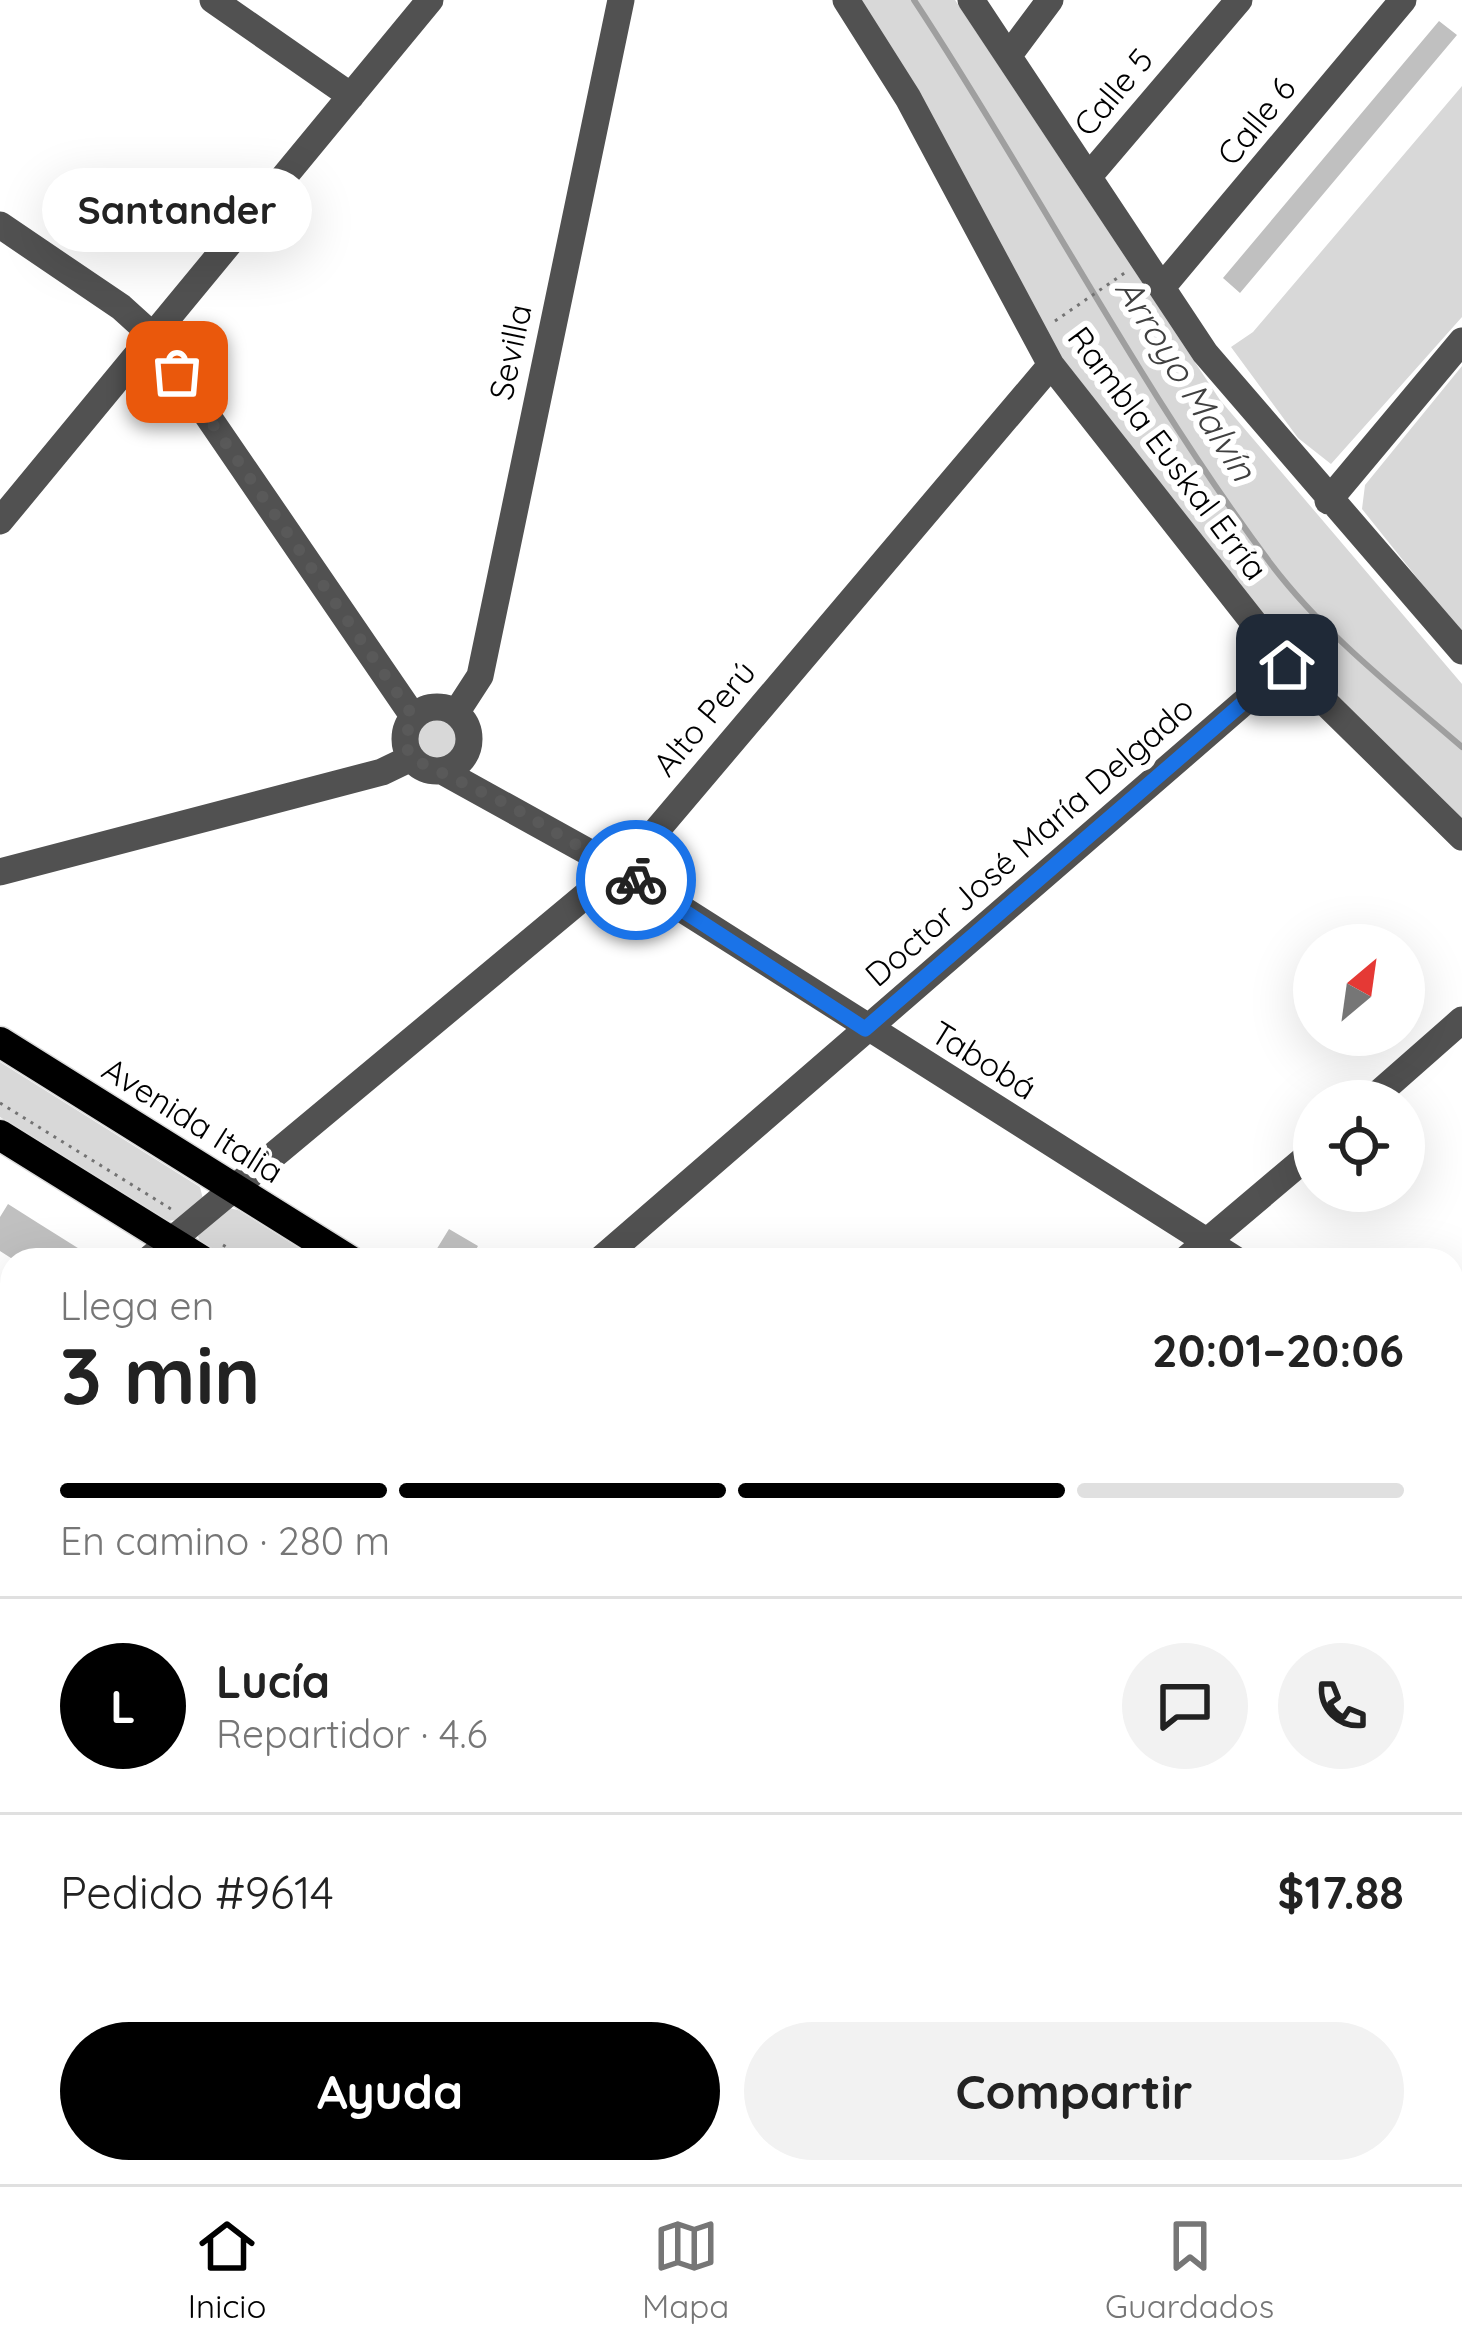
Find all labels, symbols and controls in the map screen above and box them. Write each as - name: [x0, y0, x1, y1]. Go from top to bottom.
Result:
- street label: Calle 5: [1064, 39, 1161, 144]
- street label: Calle 6: [1208, 68, 1304, 173]
- callout: Santander: [42, 168, 312, 252]
- text: Santander: [77, 185, 277, 234]
- water label: Arroyo Malvín: [1106, 269, 1267, 489]
- street label: Sevilla: [479, 300, 540, 403]
- street label: Rambla Euskal Erría: [1060, 318, 1277, 588]
- pin: [126, 321, 228, 423]
- icon: bag: [144, 339, 210, 405]
- pin: [1236, 614, 1338, 716]
- icon: home: [1254, 632, 1320, 698]
- street label: Alto Perú: [643, 652, 764, 784]
- street label: Doctor José María Delgado: [856, 687, 1201, 995]
- courier: [576, 820, 696, 940]
- icon: bike: [603, 847, 669, 913]
- north arrow: [1293, 924, 1425, 1056]
- map controls: [1293, 924, 1425, 1212]
- street label: Tabobá: [924, 1011, 1045, 1108]
- street label: Avenida Italia: [95, 1048, 291, 1191]
- button: locate: [1293, 1080, 1425, 1212]
- text: Llega en: [60, 1281, 214, 1330]
- text: 20:01–20:06: [1152, 1322, 1404, 1378]
- text: 3 min: [60, 1326, 261, 1424]
- text: En camino · 280 m: [60, 1516, 390, 1565]
- button: chat: [1122, 1643, 1248, 1769]
- button: phone: [1278, 1643, 1404, 1769]
- text: Lucía: [216, 1653, 330, 1709]
- text: L: [110, 1678, 136, 1734]
- text: Repartidor · 4.6: [216, 1709, 488, 1758]
- text: Pedido #9614: [60, 1864, 334, 1920]
- text: $17.88: [1278, 1864, 1404, 1920]
- button: Ayuda: [60, 2022, 720, 2160]
- button: Compartir: [744, 2022, 1404, 2160]
- tab: Inicio: [188, 2213, 266, 2326]
- tab: Mapa: [642, 2213, 729, 2326]
- tab: Guardados: [1105, 2213, 1274, 2326]

